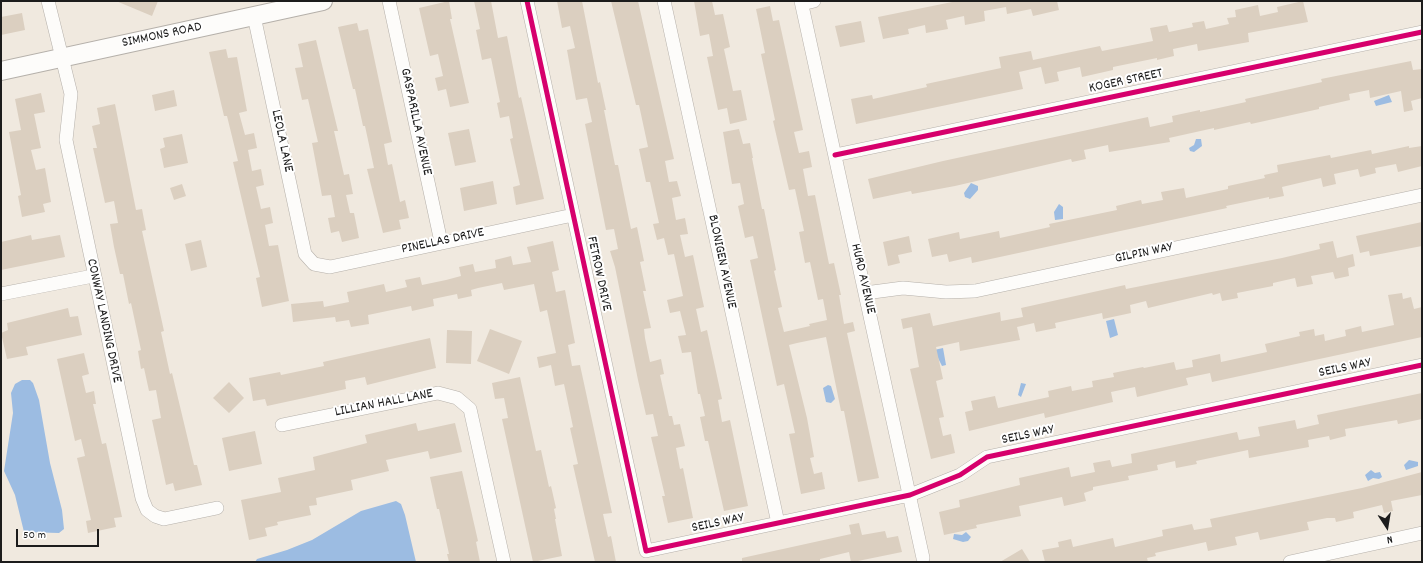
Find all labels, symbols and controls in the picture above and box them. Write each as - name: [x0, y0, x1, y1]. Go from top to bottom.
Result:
- street label: SIMMONS ROAD: [121, 19, 203, 53]
- street label: KOGER STREET: [1088, 66, 1164, 98]
- street label: GASPARILLA AVENUE: [395, 67, 435, 177]
- street label: LEOLA LANE: [266, 108, 296, 174]
- street label: BLONIGEN AVENUE: [703, 213, 739, 311]
- street label: PINELLAS DRIVE: [400, 225, 486, 259]
- street label: FETROW DRIVE: [582, 235, 614, 313]
- street label: GILPIN WAY: [1114, 240, 1174, 268]
- street label: HURD AVENUE: [846, 242, 878, 316]
- street label: CONWAY LANDING DRIVE: [82, 257, 124, 385]
- street label: SEILS WAY: [1317, 355, 1373, 383]
- street label: LILLIAN HALL LANE: [333, 386, 435, 422]
- street label: SEILS WAY: [1000, 422, 1056, 450]
- north arrow: [1367, 507, 1407, 547]
- street label: SEILS WAY: [690, 510, 746, 538]
- scale bar: [18, 521, 101, 547]
- text: 50 m: [23, 527, 46, 544]
- text: N: [1385, 530, 1394, 547]

